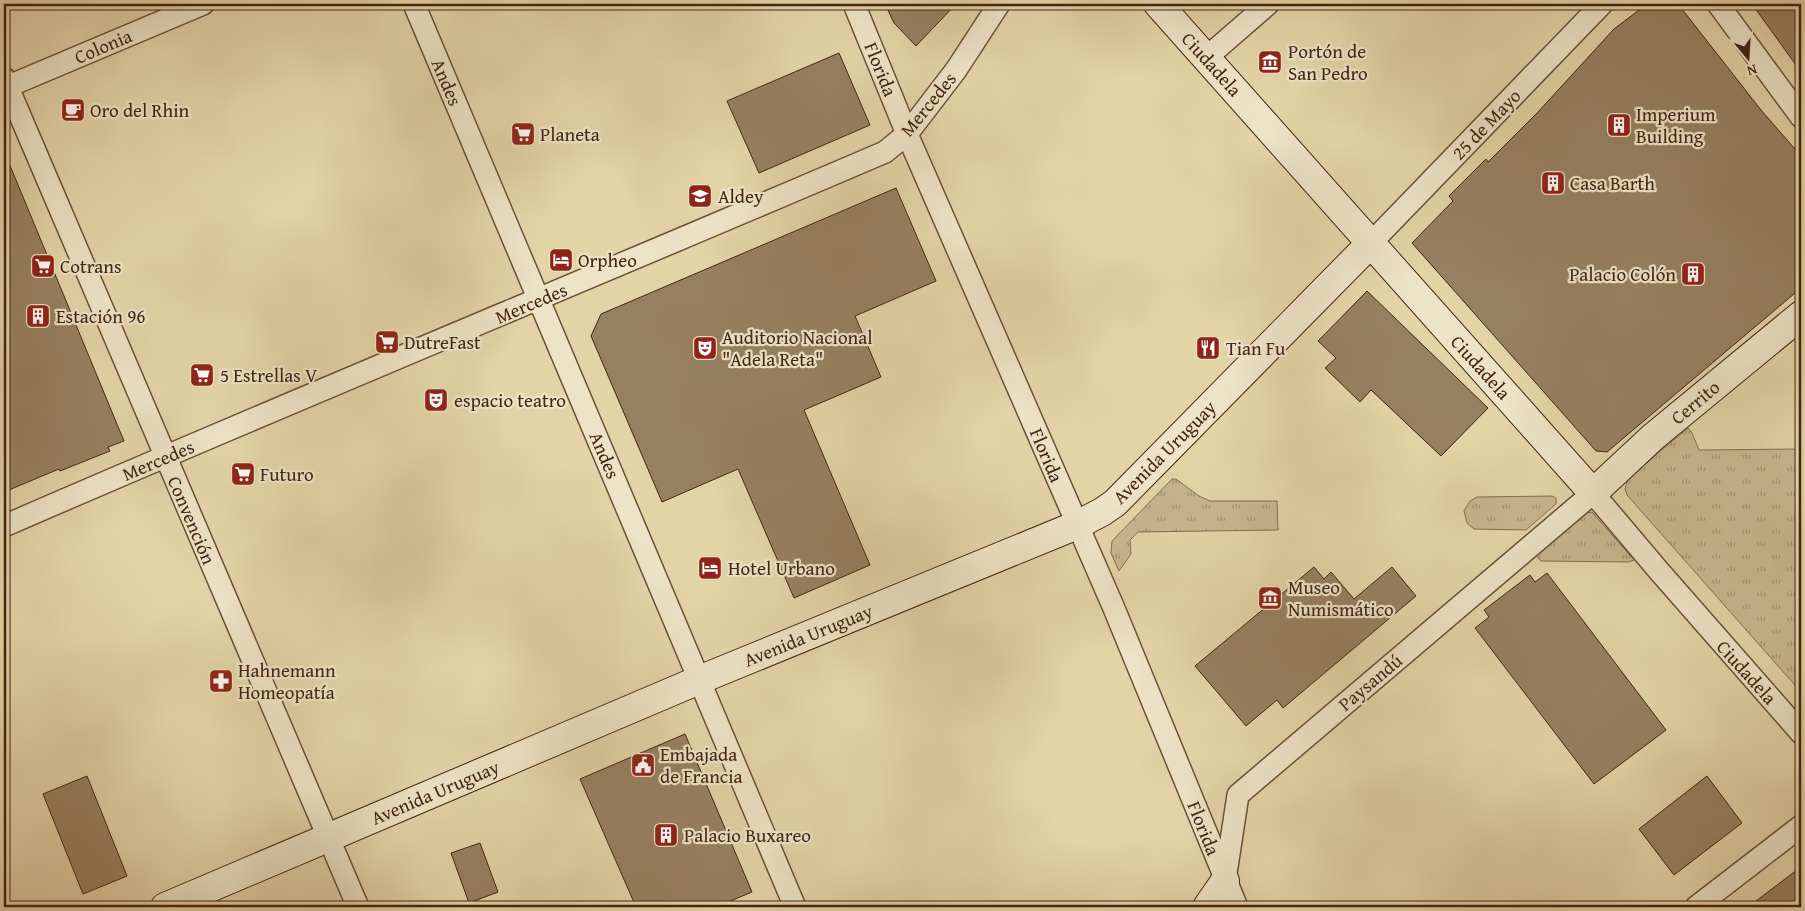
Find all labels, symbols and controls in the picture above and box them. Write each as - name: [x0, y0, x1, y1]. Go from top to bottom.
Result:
- street label: Colonia: [70, 21, 136, 71]
- street label: Ciudadela: [1175, 25, 1249, 103]
- north arrow: [1722, 32, 1772, 82]
- place label: Portón de San Pedro: [1288, 37, 1368, 87]
- street label: Florida: [857, 38, 905, 100]
- museum icon: Portón de San Pedro: [1257, 49, 1283, 75]
- street label: Andes: [425, 54, 469, 110]
- text: N: [1744, 59, 1760, 82]
- street label: Mercedes: [893, 66, 963, 142]
- street label: 25 de Mayo: [1445, 82, 1527, 166]
- place label: Oro del Rhin: [90, 96, 189, 124]
- cafe icon: Oro del Rhin: [60, 97, 86, 123]
- place label: Imperium Building: [1636, 100, 1716, 150]
- building icon: Imperium Building: [1606, 112, 1632, 138]
- place label: Planeta: [540, 120, 600, 148]
- supermarket icon: Planeta: [510, 121, 536, 147]
- place label: Casa Barth: [1570, 169, 1655, 197]
- building icon: Casa Barth: [1540, 170, 1566, 196]
- place label: Aldey: [718, 182, 764, 210]
- school or university icon: Aldey: [687, 183, 713, 209]
- place label: Orpheo: [578, 246, 637, 274]
- hotel icon: Orpheo: [548, 247, 574, 273]
- place label: Cotrans: [60, 252, 122, 280]
- supermarket icon: Cotrans: [30, 253, 56, 279]
- place label: Palacio Colón: [1569, 260, 1676, 288]
- building icon: Palacio Colón: [1680, 261, 1706, 287]
- street label: Mercedes: [491, 275, 571, 331]
- place label: Estación 96: [56, 302, 145, 330]
- building icon: Estación 96: [25, 303, 51, 329]
- place label: Auditorio Nacional "Adela Reta": [722, 323, 873, 373]
- place label: DutreFast: [404, 328, 481, 356]
- street label: Ciudadela: [1444, 328, 1518, 406]
- supermarket icon: DutreFast: [374, 329, 400, 355]
- place label: Tian Fu: [1226, 334, 1286, 362]
- theatre icon: Auditorio Nacional "Adela Reta": [692, 335, 718, 361]
- restaurant icon: Tian Fu: [1195, 335, 1221, 361]
- place label: 5 Estrellas V: [220, 361, 318, 389]
- supermarket icon: 5 Estrellas V: [189, 362, 215, 388]
- street label: Cerrito: [1664, 373, 1726, 431]
- place label: espacio teatro: [454, 386, 566, 414]
- theatre icon: espacio teatro: [423, 387, 449, 413]
- street label: Avenida Uruguay: [1106, 393, 1223, 510]
- street label: Florida: [1023, 423, 1071, 487]
- street label: Andes: [583, 427, 627, 483]
- street label: Mercedes: [118, 432, 198, 488]
- place label: Futuro: [260, 460, 314, 488]
- supermarket icon: Futuro: [230, 461, 256, 487]
- street label: Convención: [161, 472, 223, 569]
- place label: Hotel Urbano: [728, 554, 835, 582]
- hotel icon: Hotel Urbano: [697, 555, 723, 581]
- place label: Museo Numismático: [1288, 573, 1394, 623]
- museum icon: Museo Numismático: [1257, 585, 1283, 611]
- street label: Avenida Uruguay: [739, 596, 877, 674]
- street label: Ciudadela: [1710, 633, 1784, 711]
- street label: Paysandú: [1332, 646, 1409, 717]
- place label: Hahnemann Homeopatía: [238, 656, 336, 706]
- pharmacy icon: Hahnemann Homeopatía: [208, 668, 234, 694]
- place label: Embajada de Francia: [660, 740, 743, 790]
- street label: Avenida Uruguay: [367, 752, 504, 832]
- public building icon: Embajada de Francia: [630, 752, 656, 778]
- street label: Florida: [1180, 797, 1228, 859]
- place label: Palacio Buxareo: [684, 821, 811, 849]
- building icon: Palacio Buxareo: [653, 822, 679, 848]

